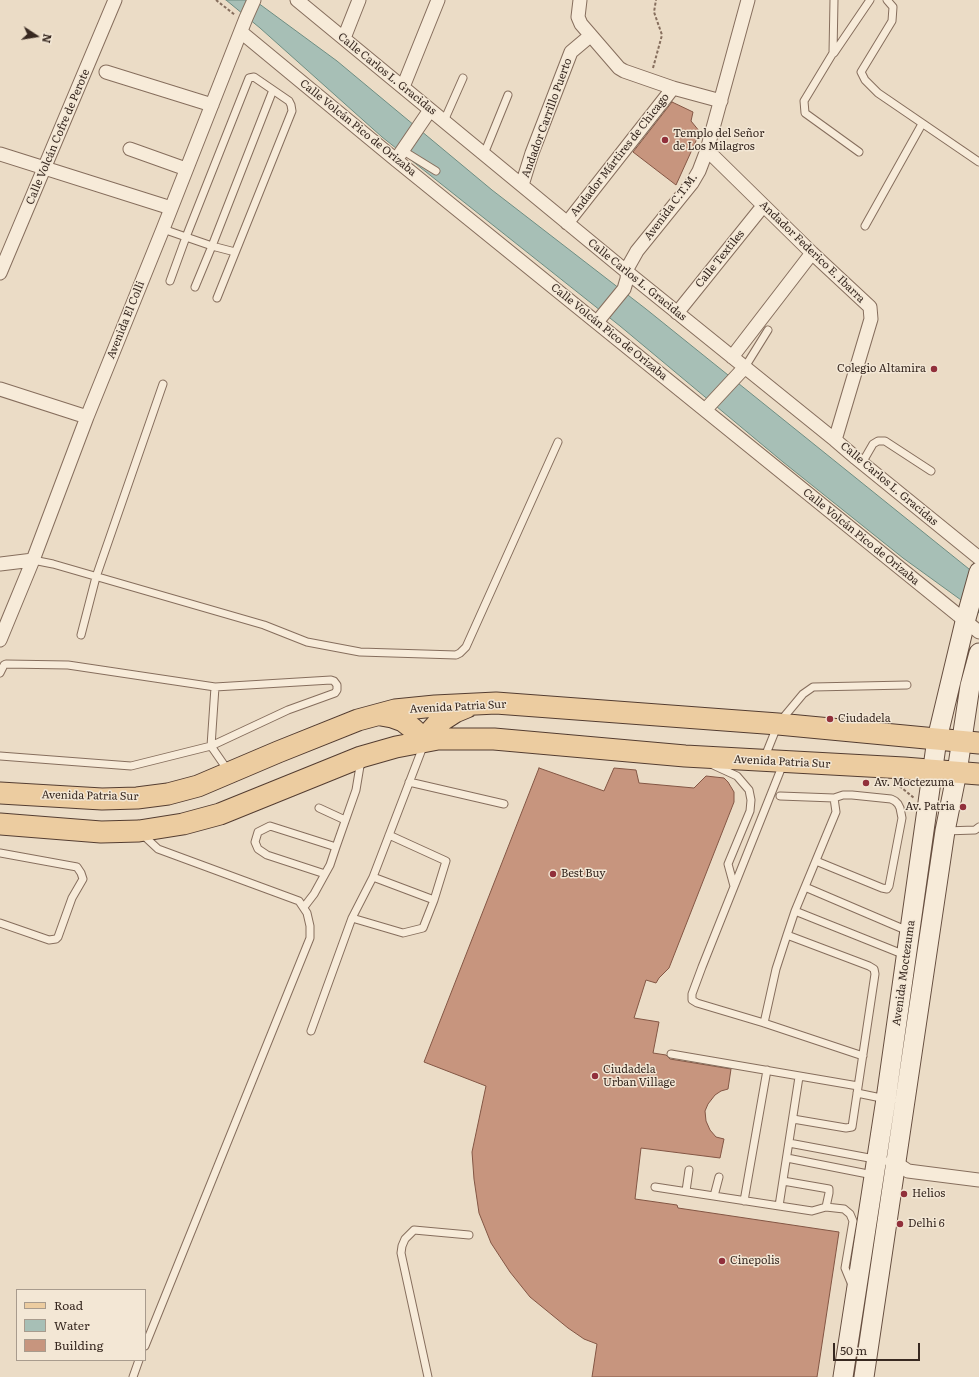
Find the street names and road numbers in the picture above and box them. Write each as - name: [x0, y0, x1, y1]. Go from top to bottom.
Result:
- street label: Calle Carlos L. Gracidas: [335, 30, 439, 118]
- street label: Andador Carrillo Puerto: [519, 56, 575, 180]
- street label: Calle Volcán Cofre de Perote: [23, 67, 93, 207]
- street label: Calle Volcán Pico de Orizaba: [297, 77, 419, 179]
- street label: Andador Mártires de Chicago: [568, 91, 672, 219]
- street label: Avenida C.T.M.: [642, 171, 700, 243]
- street label: Andador Federico E. Ibarra: [757, 198, 867, 306]
- street label: Calle Textiles: [693, 228, 747, 290]
- street label: Calle Carlos L. Gracidas: [585, 236, 689, 324]
- street label: Avenida El Colli: [104, 279, 148, 361]
- street label: Calle Volcán Pico de Orizaba: [548, 281, 670, 383]
- street label: Calle Carlos L. Gracidas: [838, 439, 940, 529]
- street label: Calle Volcán Pico de Orizaba: [800, 486, 922, 588]
- street label: Avenida Patria Sur: [409, 698, 507, 716]
- street label: Avenida Patria Sur: [733, 753, 831, 771]
- street label: Avenida Patria Sur: [41, 789, 139, 803]
- street label: Avenida Moctezuma: [890, 919, 918, 1027]

